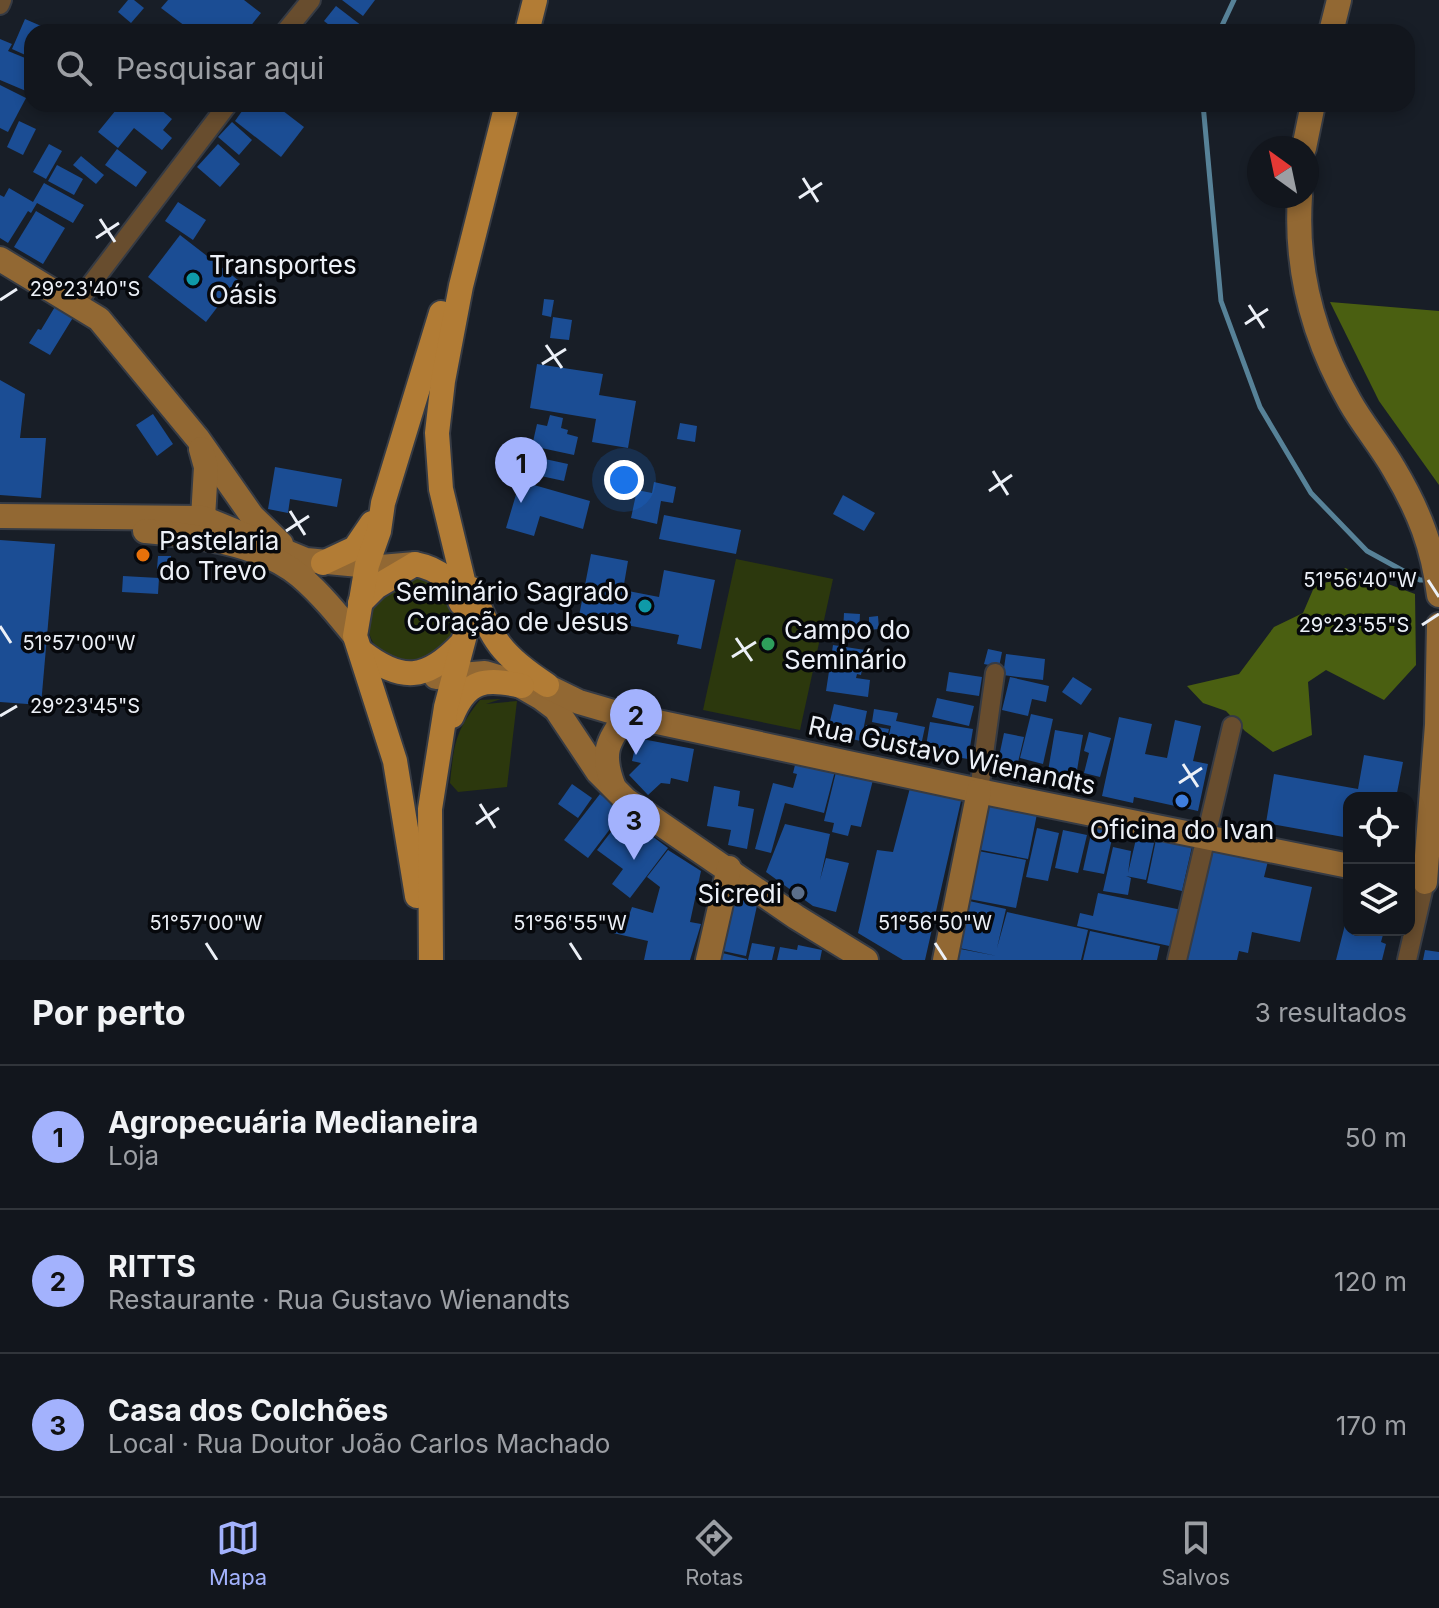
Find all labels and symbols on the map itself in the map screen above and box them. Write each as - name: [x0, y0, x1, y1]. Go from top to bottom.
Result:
- north arrow: [1247, 136, 1319, 208]
- place label: Transportes Oásis: [209, 249, 357, 310]
- marker: Transportes Oásis: [184, 270, 202, 288]
- text: 29°23'40"S: [30, 277, 140, 301]
- pin: 1: [495, 437, 547, 503]
- your location: [604, 460, 644, 500]
- place label: Pastelaria do Trevo: [159, 525, 279, 586]
- marker: Pastelaria do Trevo: [134, 546, 152, 564]
- text: 51°56'40"W: [1303, 568, 1417, 592]
- place label: Seminário Sagrado Coração de Jesus: [396, 576, 629, 637]
- marker: Seminário Sagrado Coração de Jesus: [636, 597, 654, 615]
- text: 29°23'55"S: [1299, 613, 1409, 637]
- place label: Campo do Seminário: [784, 614, 911, 675]
- text: 51°57'00"W: [22, 631, 136, 655]
- marker: Campo do Seminário: [759, 635, 777, 653]
- pin: 2: [610, 689, 662, 755]
- text: 29°23'45"S: [30, 694, 140, 718]
- street label: Rua Gustavo Wienandts: [805, 709, 1099, 801]
- marker: Oficina do Ivan: [1173, 792, 1191, 810]
- pin: 3: [608, 794, 660, 860]
- place label: Oficina do Ivan: [1090, 814, 1274, 845]
- place label: Sicredi: [697, 878, 782, 909]
- marker: Sicredi: [789, 884, 807, 902]
- text: 51°57'00"W: [149, 911, 263, 935]
- text: 51°56'55"W: [513, 911, 627, 935]
- text: 51°56'50"W: [878, 911, 992, 935]

